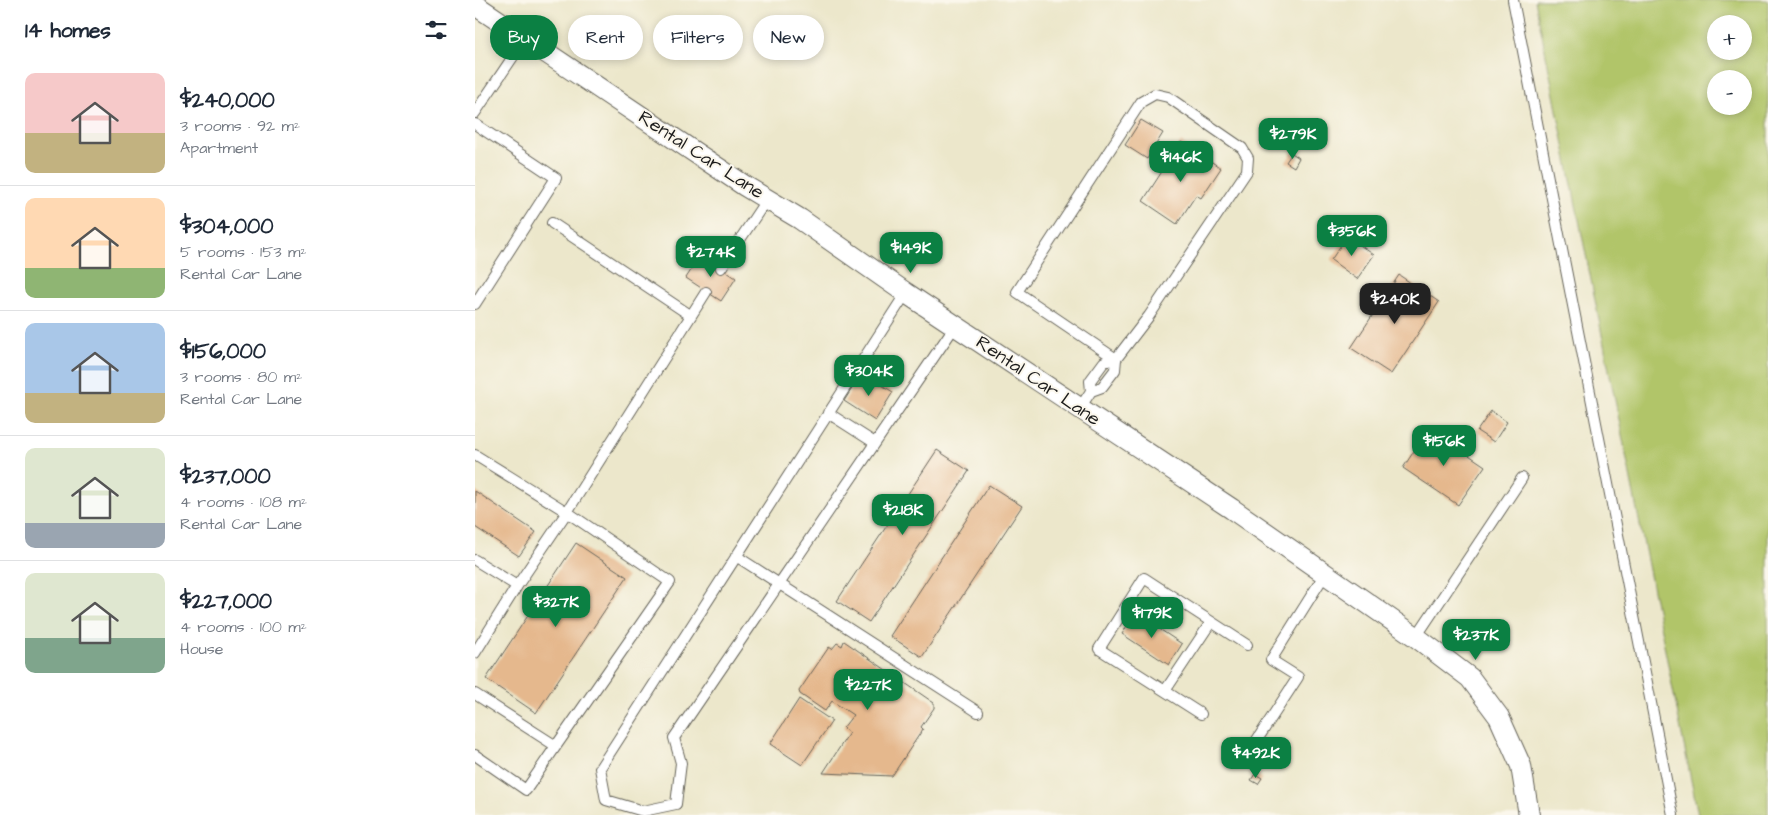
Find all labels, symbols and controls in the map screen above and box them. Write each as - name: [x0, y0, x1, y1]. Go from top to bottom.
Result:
- chip: Buy: [490, 15, 558, 60]
- chip: Rent: [568, 15, 643, 60]
- chip: Filters: [653, 15, 743, 60]
- chip: New: [753, 15, 824, 60]
- map controls: [1707, 15, 1752, 115]
- button: +: [1707, 15, 1752, 60]
- text: 14 homes: [25, 16, 111, 45]
- icon: filters: [422, 16, 450, 44]
- button: −: [1707, 70, 1752, 115]
- text: $240,000: [180, 86, 275, 115]
- icon: home: [65, 93, 125, 153]
- street label: Rental Car Lane: [633, 104, 769, 206]
- text: 3 rooms · 92 m²: [180, 115, 300, 137]
- pin: $279K: [1258, 118, 1328, 160]
- text: $279K: [1270, 123, 1316, 145]
- text: Apartment: [180, 137, 258, 159]
- pin: $146K: [1146, 140, 1216, 183]
- text: $146K: [1160, 146, 1202, 168]
- text: $304,000: [180, 212, 273, 241]
- pin: $356K: [1317, 214, 1387, 257]
- icon: home: [65, 218, 125, 278]
- text: $356K: [1328, 220, 1376, 242]
- pin: $149K: [876, 232, 946, 274]
- pin: $274K: [676, 236, 746, 278]
- text: $149K: [891, 237, 931, 259]
- text: 5 rooms · 153 m²: [180, 241, 306, 263]
- text: $274K: [687, 241, 735, 263]
- text: Rental Car Lane: [180, 263, 302, 285]
- pin: $240K: [1360, 282, 1430, 325]
- text: $240K: [1371, 288, 1419, 310]
- street label: Rental Car Lane: [970, 329, 1106, 433]
- text: $156,000: [180, 337, 266, 366]
- icon: home: [65, 343, 125, 403]
- pin: $304K: [834, 354, 904, 397]
- text: $304K: [845, 360, 893, 382]
- text: 3 rooms · 80 m²: [180, 366, 302, 388]
- text: Rental Car Lane: [180, 388, 302, 410]
- pin: $156K: [1409, 424, 1479, 467]
- text: $156K: [1423, 430, 1465, 452]
- text: $237,000: [180, 462, 271, 491]
- icon: home: [65, 468, 125, 528]
- text: 4 rooms · 108 m²: [180, 491, 307, 513]
- pin: $218K: [868, 494, 938, 536]
- text: $218K: [883, 499, 923, 521]
- text: Rental Car Lane: [180, 513, 302, 535]
- pin: $327K: [521, 586, 591, 628]
- text: $227,000: [180, 587, 272, 616]
- text: $327K: [533, 591, 579, 613]
- icon: home: [65, 593, 125, 653]
- pin: $179K: [1117, 596, 1187, 639]
- text: $179K: [1132, 602, 1172, 624]
- text: 4 rooms · 100 m²: [180, 616, 307, 638]
- pin: $237K: [1441, 618, 1511, 661]
- text: $237K: [1453, 624, 1499, 646]
- text: House: [180, 638, 224, 660]
- pin: $227K: [833, 668, 903, 711]
- text: $227K: [845, 674, 891, 696]
- pin: $492K: [1221, 736, 1291, 779]
- text: $492K: [1232, 742, 1280, 764]

